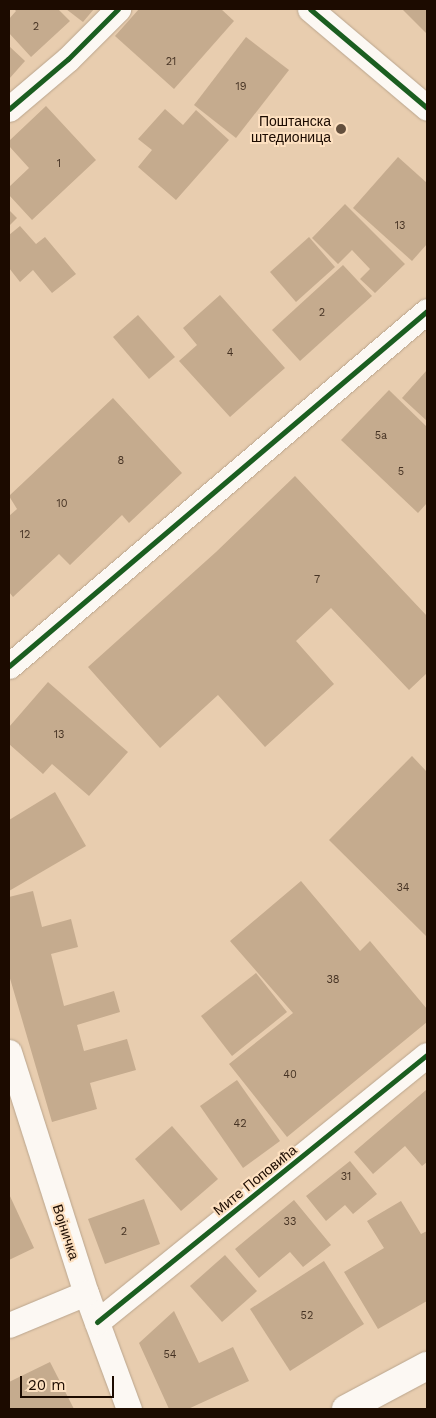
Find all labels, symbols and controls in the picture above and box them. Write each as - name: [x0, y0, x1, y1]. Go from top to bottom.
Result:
- house number: 2: [33, 20, 39, 34]
- house number: 21: [166, 55, 176, 69]
- house number: 19: [235, 80, 247, 94]
- place label: Поштанска штедионица: [251, 113, 331, 146]
- marker: Поштанска штедионица: [335, 123, 347, 135]
- house number: 1: [57, 157, 61, 171]
- house number: 13: [395, 219, 405, 233]
- house number: 2: [319, 306, 325, 320]
- house number: 4: [227, 346, 233, 360]
- house number: 5a: [375, 429, 387, 443]
- house number: 8: [118, 454, 124, 468]
- house number: 5: [398, 465, 404, 479]
- house number: 10: [56, 497, 68, 511]
- house number: 12: [20, 528, 30, 542]
- house number: 7: [314, 573, 320, 587]
- house number: 13: [54, 728, 64, 742]
- house number: 34: [396, 881, 410, 895]
- house number: 38: [326, 973, 340, 987]
- house number: 40: [283, 1068, 297, 1082]
- house number: 42: [233, 1117, 247, 1131]
- street label: Мите Поповића: [210, 1141, 300, 1219]
- house number: 31: [341, 1170, 351, 1184]
- street label: Војничка: [49, 1202, 83, 1262]
- house number: 33: [284, 1215, 296, 1229]
- house number: 2: [121, 1225, 127, 1239]
- house number: 52: [301, 1309, 313, 1323]
- house number: 54: [163, 1348, 177, 1362]
- scale bar: [22, 1366, 116, 1398]
- text: 20 m: [28, 1376, 66, 1394]

